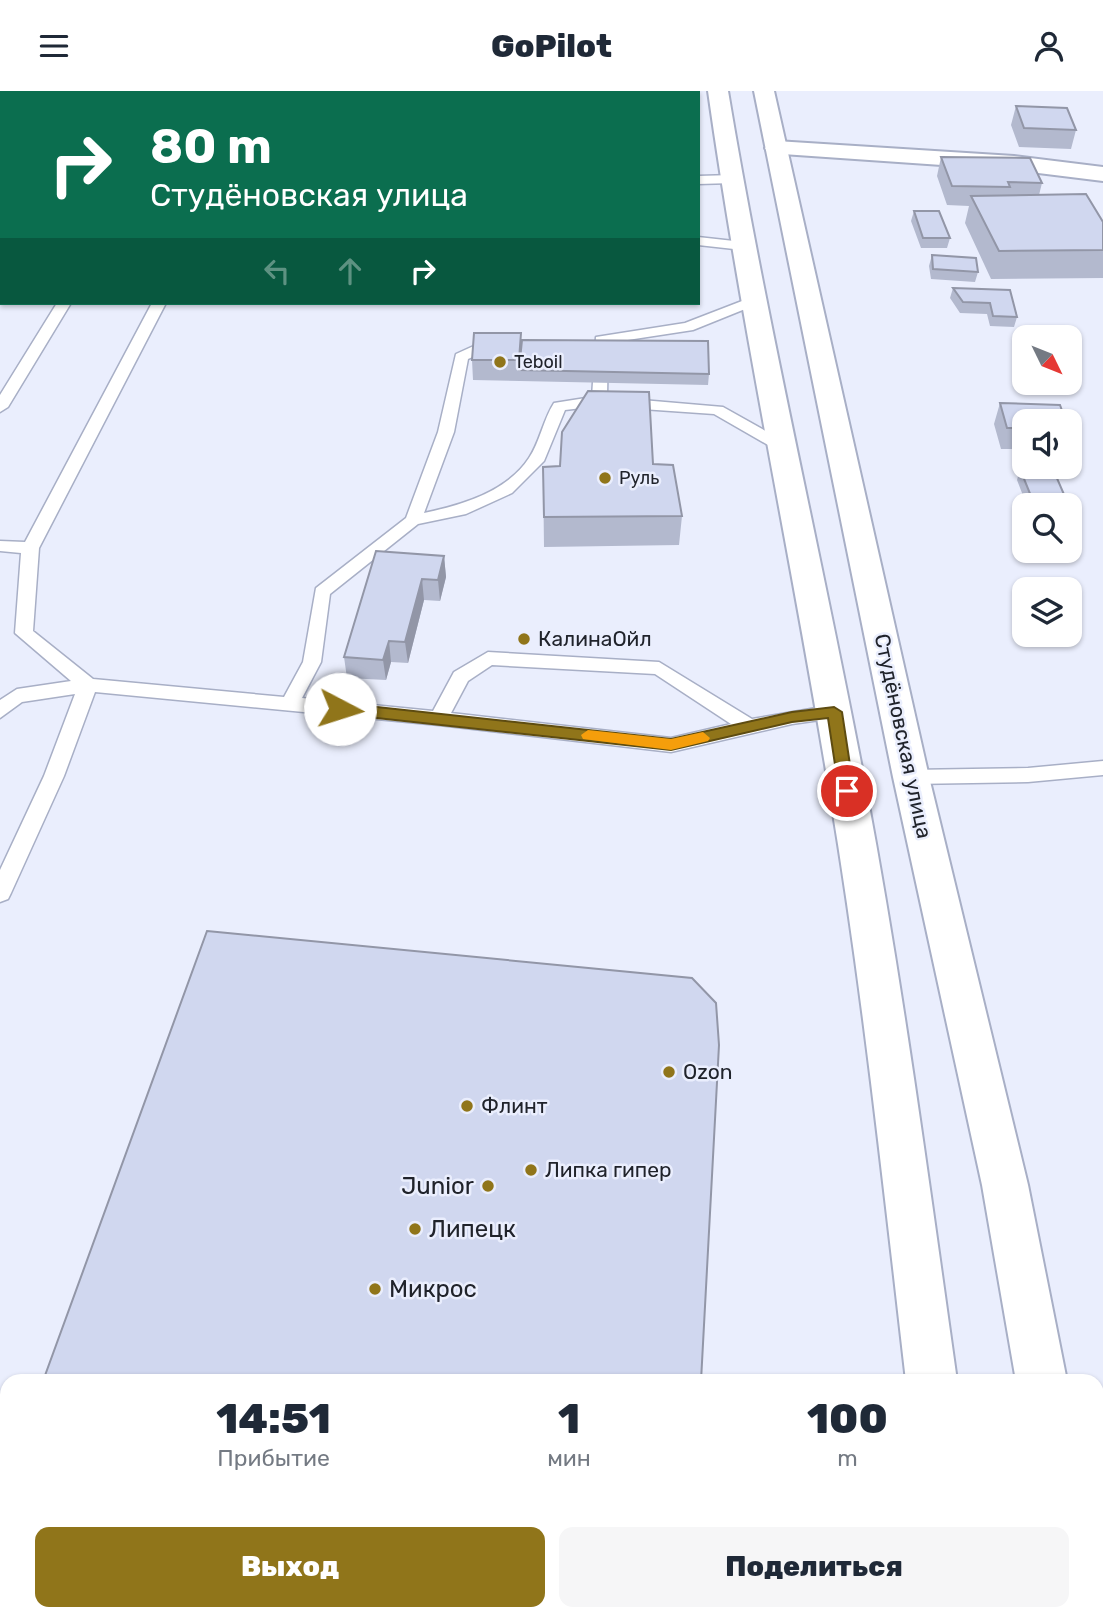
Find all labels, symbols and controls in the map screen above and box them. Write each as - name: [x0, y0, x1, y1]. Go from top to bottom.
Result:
- icon: menu: [35, 27, 73, 65]
- text: GoPilot: [491, 27, 612, 65]
- icon: person: [1030, 27, 1068, 65]
- text: 80 m: [150, 117, 272, 175]
- icon: right: [35, 119, 126, 210]
- text: Студёновская улица: [150, 176, 468, 214]
- icon: left: [258, 252, 296, 290]
- icon: ahead: [331, 252, 369, 290]
- icon: right: [404, 252, 442, 290]
- north arrow: [1012, 325, 1082, 395]
- map controls: [1012, 325, 1082, 647]
- place label: Teboil: [514, 351, 563, 373]
- marker: Teboil: [492, 354, 508, 370]
- button: sound: [1012, 409, 1082, 479]
- place label: Руль: [619, 467, 659, 489]
- marker: Руль: [597, 470, 613, 486]
- button: search: [1012, 493, 1082, 563]
- button: layers: [1012, 577, 1082, 647]
- place label: КалинаОйл: [538, 626, 652, 651]
- marker: КалинаОйл: [516, 631, 532, 647]
- street label: Студёновская улица: [870, 631, 937, 841]
- position arrow: [303, 672, 377, 746]
- pin: [817, 761, 877, 821]
- icon: arrive: [828, 772, 866, 810]
- place label: Ozon: [683, 1059, 733, 1084]
- marker: Ozon: [661, 1064, 677, 1080]
- place label: Флинт: [481, 1093, 548, 1118]
- marker: Флинт: [459, 1098, 475, 1114]
- place label: Липка гипер: [545, 1157, 672, 1182]
- marker: Липка гипер: [523, 1162, 539, 1178]
- place label: Junior: [401, 1172, 474, 1200]
- marker: Junior: [480, 1178, 496, 1194]
- place label: Липецк: [429, 1215, 516, 1243]
- marker: Липецк: [407, 1221, 423, 1237]
- place label: Микрос: [389, 1275, 477, 1303]
- marker: Микрос: [367, 1281, 383, 1297]
- text: 14:51: [216, 1394, 331, 1444]
- text: 1: [558, 1394, 580, 1444]
- text: 100: [807, 1394, 888, 1444]
- text: Прибытие: [217, 1444, 330, 1472]
- text: мин: [547, 1444, 591, 1472]
- text: m: [837, 1444, 858, 1472]
- button: Выход: [35, 1527, 545, 1607]
- button: Поделиться: [559, 1527, 1069, 1607]

